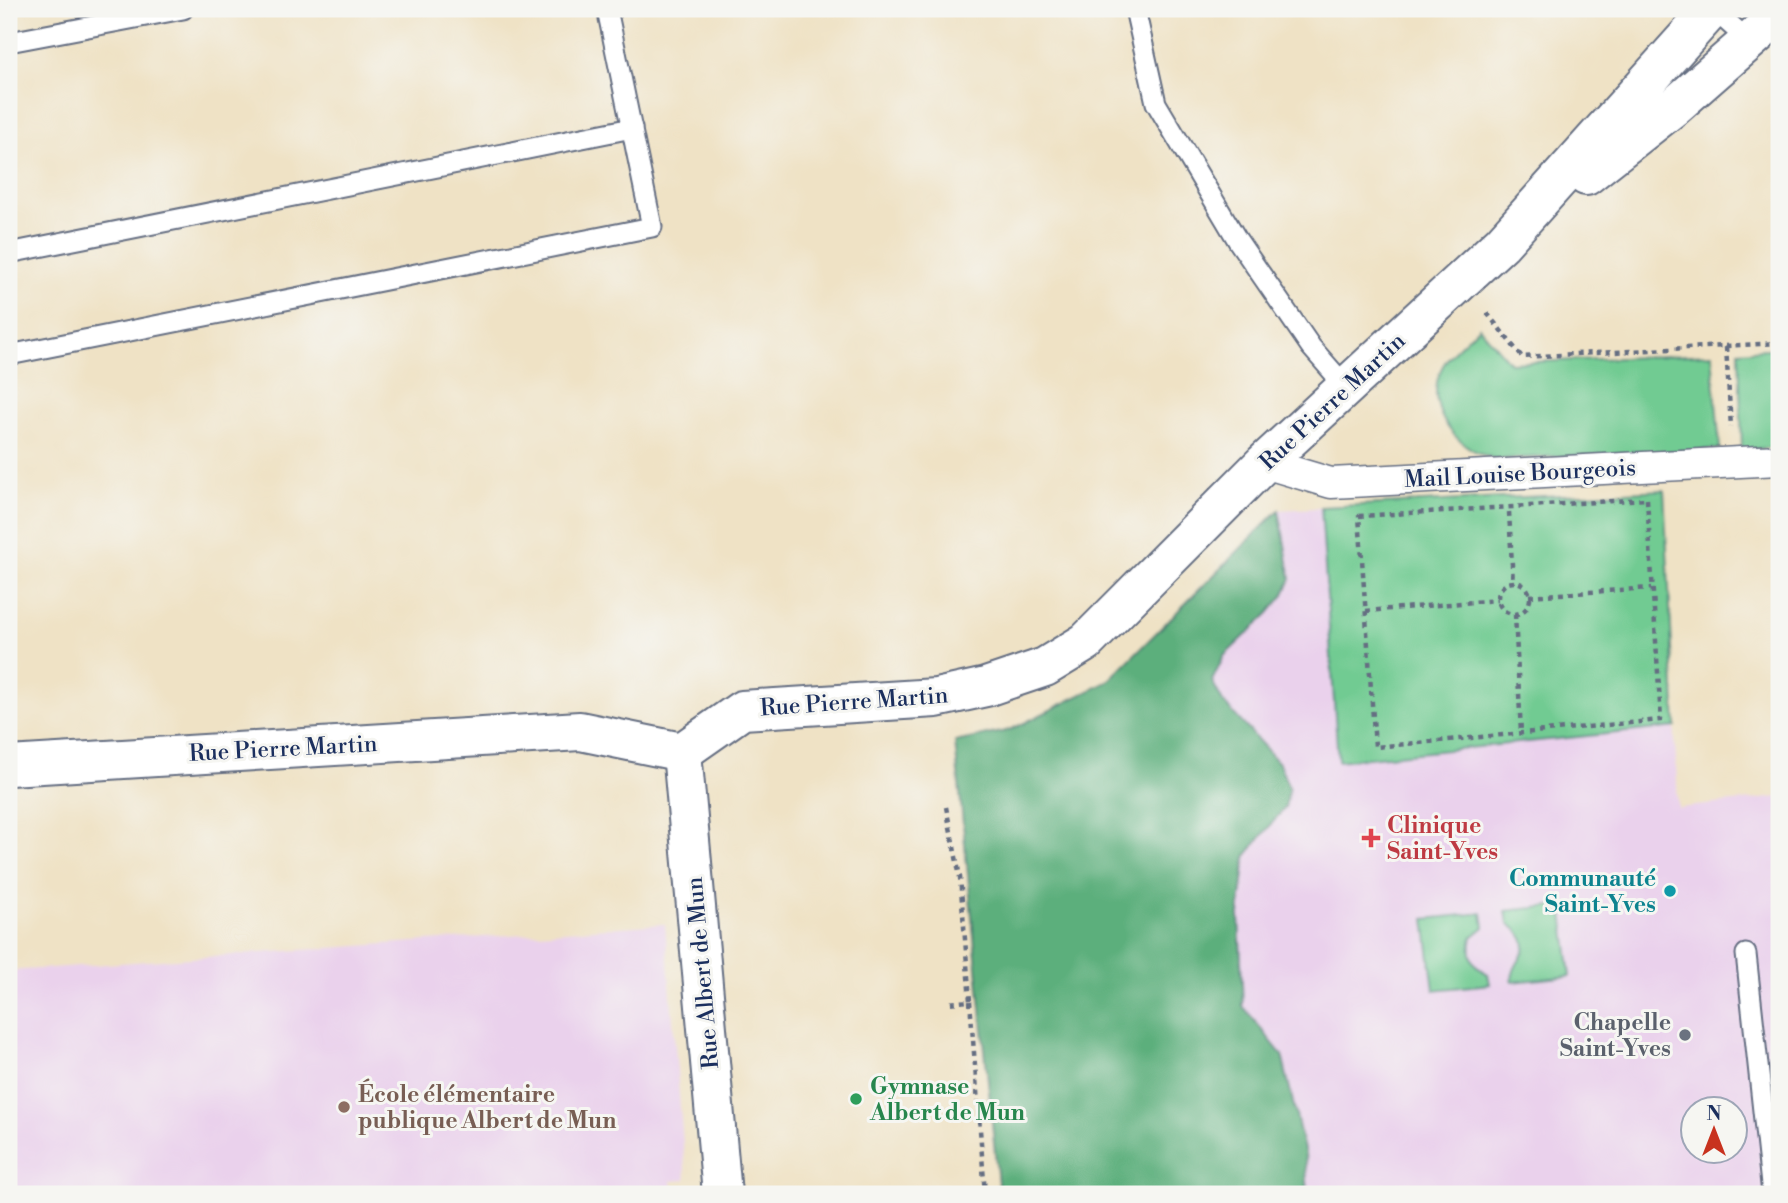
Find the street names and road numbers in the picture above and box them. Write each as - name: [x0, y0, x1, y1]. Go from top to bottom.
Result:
- street label: Rue Pierre Martin: [1254, 327, 1411, 476]
- street label: Mail Louise Bourgeois: [1403, 454, 1637, 494]
- street label: Rue Pierre Martin: [759, 681, 949, 723]
- street label: Rue Pierre Martin: [188, 730, 378, 768]
- street label: Rue Albert de Mun: [681, 875, 725, 1070]

